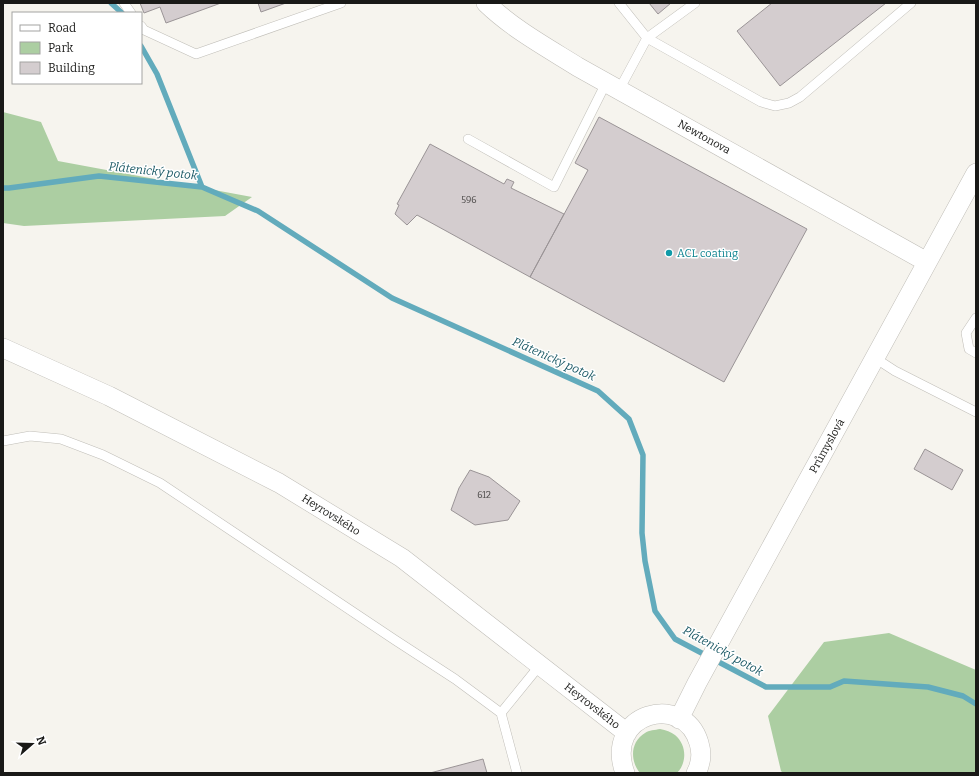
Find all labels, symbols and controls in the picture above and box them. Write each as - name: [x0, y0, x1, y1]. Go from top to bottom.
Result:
- legend: [12, 12, 142, 84]
- text: Road: [48, 21, 76, 35]
- text: Park: [48, 41, 74, 55]
- text: Building: [48, 61, 95, 75]
- street label: Newtonova: [675, 117, 733, 157]
- water label: Plátenický potok: [108, 159, 199, 183]
- house number: 596: [461, 195, 477, 205]
- place label: ACL coating: [677, 247, 738, 260]
- marker: ACL coating: [664, 248, 674, 258]
- water label: Plátenický potok: [510, 334, 598, 384]
- street label: Průmyslová: [807, 417, 847, 475]
- house number: 612: [477, 490, 491, 500]
- street label: Heyrovského: [299, 492, 363, 538]
- water label: Plátenický potok: [681, 623, 766, 679]
- street label: Heyrovského: [562, 680, 622, 732]
- north arrow: [12, 724, 52, 764]
- text: N: [33, 735, 49, 747]

